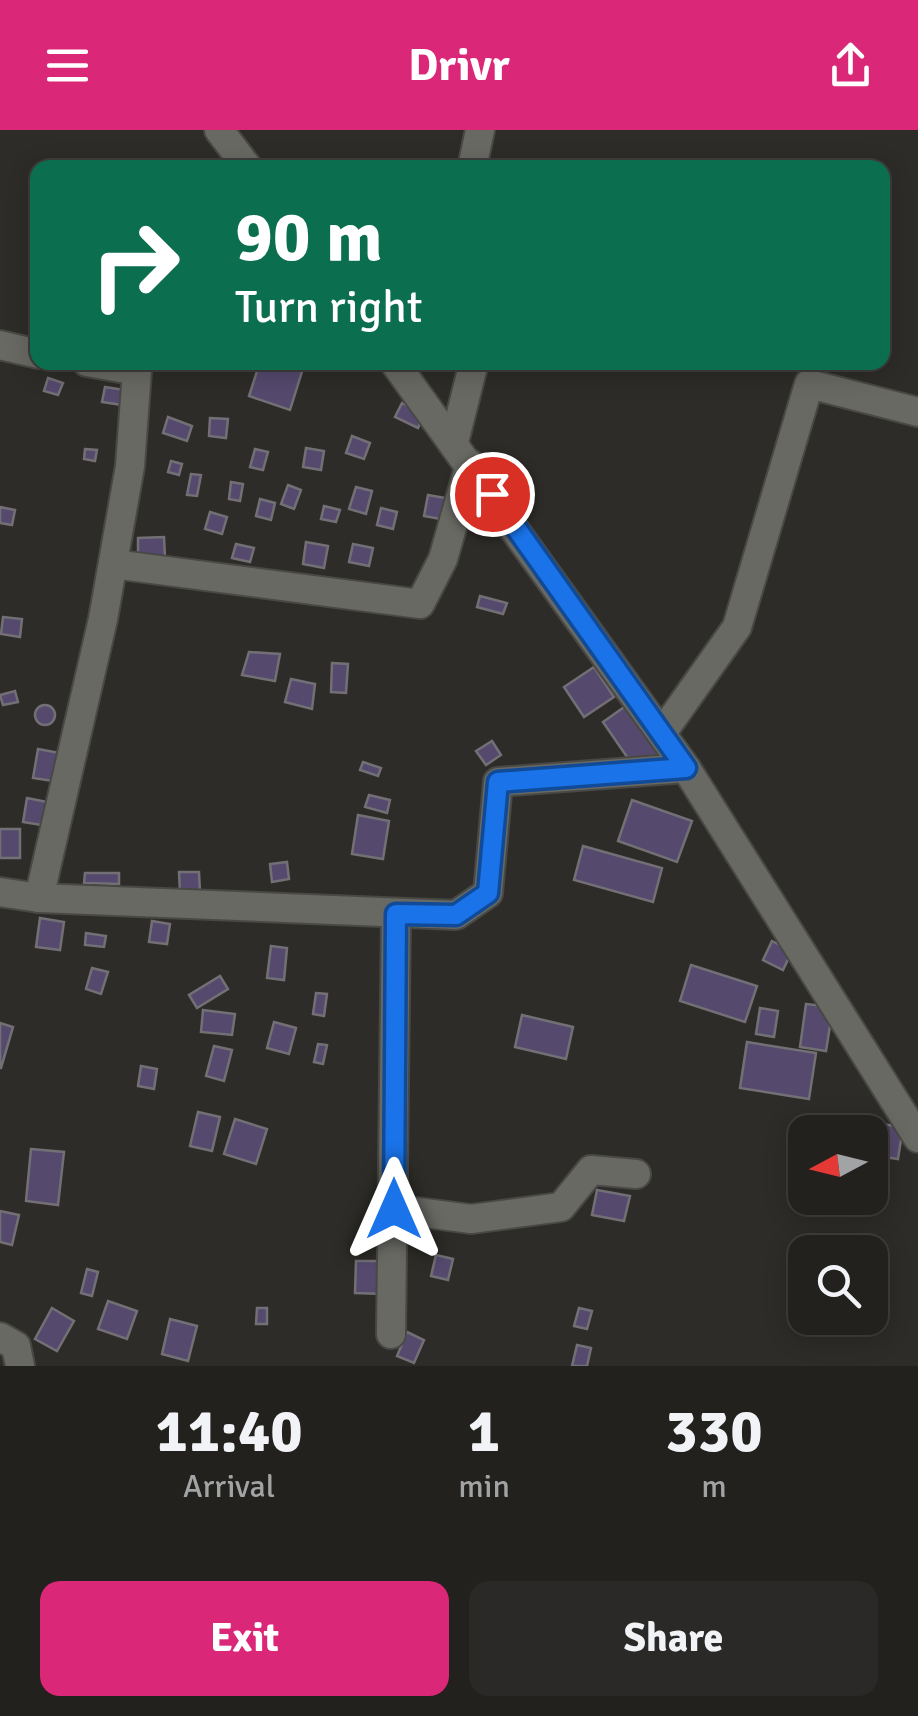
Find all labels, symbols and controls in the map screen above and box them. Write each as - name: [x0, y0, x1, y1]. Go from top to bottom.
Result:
- icon: menu: [40, 38, 95, 93]
- text: Drivr: [408, 38, 510, 93]
- icon: share: [823, 38, 878, 93]
- text: 90 m: [235, 194, 383, 280]
- icon: right: [70, 200, 200, 330]
- text: Turn right: [235, 280, 423, 335]
- pin: [450, 452, 535, 537]
- icon: arrive: [465, 467, 520, 522]
- north arrow: [788, 1115, 888, 1215]
- map controls: [788, 1115, 888, 1335]
- position arrow: [342, 1157, 446, 1261]
- button: search: [788, 1235, 888, 1335]
- text: 11:40: [155, 1395, 303, 1469]
- text: 1: [468, 1395, 500, 1469]
- text: 330: [665, 1395, 763, 1469]
- text: Arrival: [183, 1467, 275, 1506]
- text: min: [458, 1467, 510, 1506]
- text: m: [701, 1467, 727, 1506]
- button: Exit: [40, 1581, 449, 1696]
- button: Share: [469, 1581, 878, 1696]

